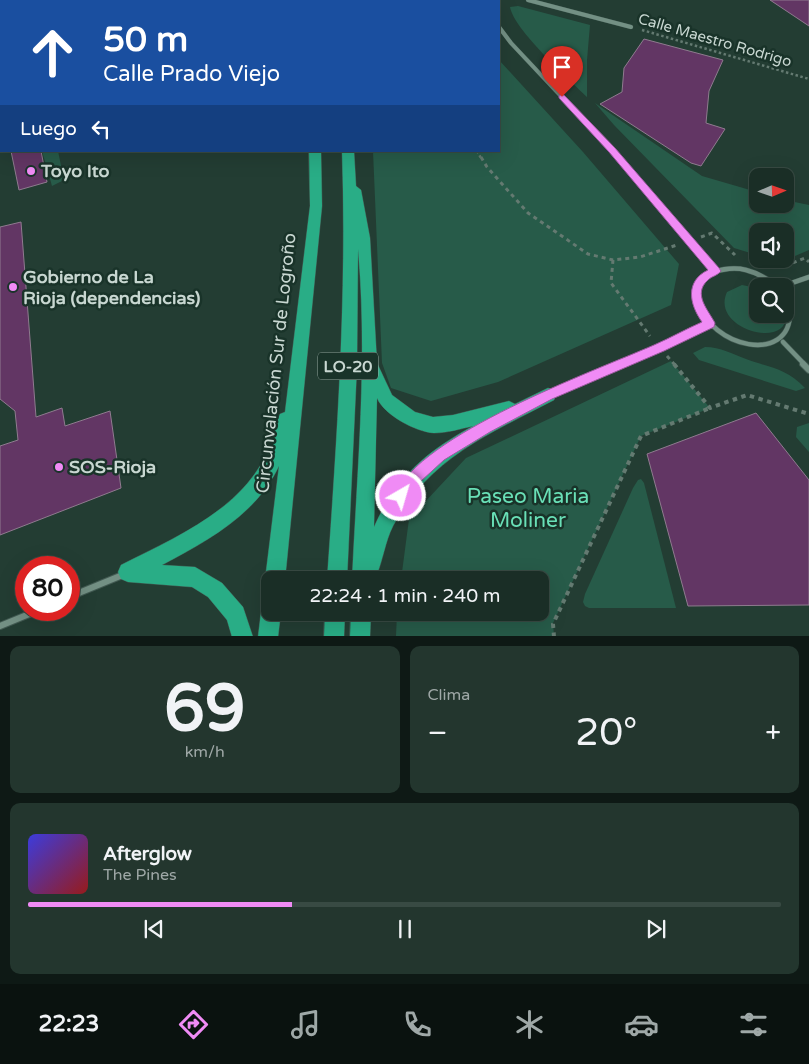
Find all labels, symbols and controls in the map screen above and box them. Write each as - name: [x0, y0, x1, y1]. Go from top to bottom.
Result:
- street label: Calle Maestro Rodrigo: [636, 9, 794, 71]
- text: 50 m: [103, 19, 188, 61]
- icon: ahead: [20, 20, 85, 85]
- pin: [541, 46, 583, 97]
- icon: arrive: [548, 53, 576, 81]
- text: Calle Prado Viejo: [103, 61, 280, 87]
- icon: left: [87, 115, 115, 143]
- text: Luego: [20, 118, 77, 140]
- place label: Toyo Ito: [40, 160, 109, 182]
- marker: Toyo Ito: [25, 165, 37, 177]
- north arrow: [749, 168, 794, 212]
- map controls: [749, 168, 794, 323]
- button: sound: [749, 223, 794, 268]
- street label: Circunvalación Sur de Logroño: [251, 232, 301, 494]
- place label: Gobierno de La Rioja (dependencias): [23, 266, 201, 309]
- button: search: [749, 278, 794, 323]
- marker: Gobierno de La Rioja (dependencias): [7, 281, 19, 293]
- road number: LO-20: [318, 352, 378, 380]
- place label: SOS-Rioja: [69, 456, 156, 478]
- marker: SOS-Rioja: [53, 461, 65, 473]
- position arrow: [374, 469, 426, 521]
- park label: Paseo Maria Moliner: [467, 484, 589, 533]
- speed limit sign: 80: [15, 556, 80, 621]
- text: 22:24 · 1 min · 240 m: [309, 585, 501, 607]
- text: 69: [164, 670, 246, 749]
- text: Clima: [428, 685, 470, 705]
- text: 20°: [575, 710, 637, 756]
- text: −: [428, 716, 447, 750]
- text: +: [765, 716, 781, 750]
- text: km/h: [185, 742, 225, 762]
- text: Afterglow: [103, 843, 192, 865]
- text: The Pines: [103, 865, 177, 885]
- icon: previous: [140, 915, 168, 943]
- icon: pause: [391, 915, 419, 943]
- icon: next: [642, 915, 670, 943]
- icon: directions: [176, 1007, 211, 1042]
- icon: music: [288, 1007, 323, 1042]
- icon: phone: [400, 1007, 435, 1042]
- icon: climate: [512, 1007, 547, 1042]
- icon: car: [624, 1007, 659, 1042]
- icon: filters: [736, 1007, 771, 1042]
- text: 22:23: [38, 1011, 99, 1037]

